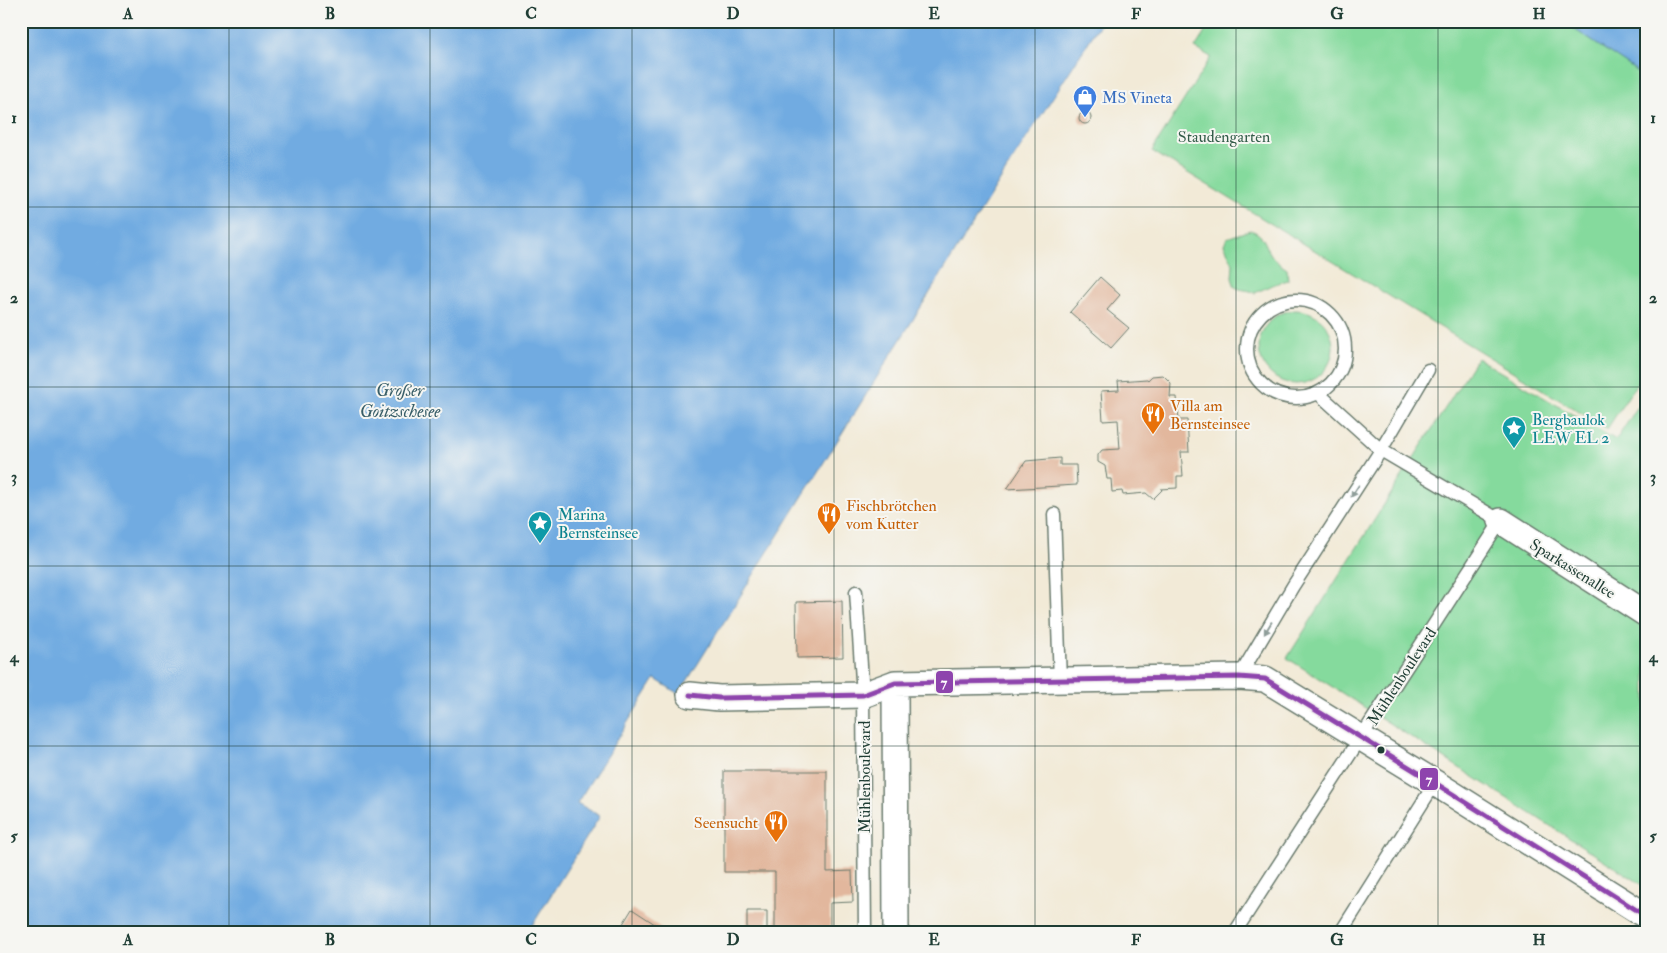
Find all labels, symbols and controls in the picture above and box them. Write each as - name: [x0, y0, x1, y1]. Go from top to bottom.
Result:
- text: A: [122, 4, 134, 24]
- text: B: [325, 4, 335, 24]
- text: C: [525, 4, 537, 24]
- text: D: [726, 4, 740, 24]
- text: E: [928, 4, 940, 24]
- text: F: [1131, 4, 1141, 24]
- text: G: [1330, 4, 1344, 24]
- text: H: [1532, 4, 1546, 24]
- shop icon: MS Vineta: [1072, 84, 1098, 118]
- place label: MS Vineta: [1102, 88, 1172, 108]
- text: 1: [11, 108, 17, 128]
- text: 1: [1650, 108, 1656, 128]
- park label: Staudengarten: [1178, 127, 1270, 147]
- text: 2: [10, 288, 18, 308]
- text: 2: [1649, 288, 1657, 308]
- water label: Großer Goitzschesee: [360, 379, 441, 423]
- place label: Villa am Bernsteinsee: [1170, 396, 1250, 434]
- restaurant icon: Villa am Bernsteinsee: [1140, 401, 1166, 435]
- place label: Bergbaulok LEW EL 2: [1532, 410, 1609, 448]
- place icon: Bergbaulok LEW EL 2: [1501, 415, 1527, 449]
- text: 3: [11, 467, 17, 487]
- text: 3: [1650, 467, 1656, 487]
- one-way arrow: [1350, 484, 1360, 498]
- place label: Fischbrötchen vom Kutter: [845, 496, 937, 534]
- restaurant icon: Fischbrötchen vom Kutter: [816, 501, 842, 535]
- place label: Marina Bernsteinsee: [558, 505, 638, 543]
- place icon: Marina Bernsteinsee: [527, 510, 553, 544]
- street label: Sparkassenallee: [1525, 535, 1619, 604]
- one-way arrow: [1263, 622, 1272, 635]
- street label: Mühlenboulevard: [1363, 624, 1441, 729]
- text: 4: [9, 647, 20, 667]
- text: 4: [1648, 647, 1659, 667]
- line badge: 7: [935, 670, 954, 694]
- text: 7: [941, 674, 948, 691]
- street label: Mühlenboulevard: [855, 721, 875, 833]
- unlabelled marker: [1376, 745, 1386, 755]
- line badge: 7: [1419, 767, 1439, 791]
- text: 7: [1426, 771, 1433, 788]
- restaurant icon: Seensucht: [763, 809, 789, 843]
- place label: Seensucht: [694, 813, 758, 833]
- text: 5: [10, 826, 18, 846]
- text: 5: [1649, 826, 1657, 846]
- text: A: [122, 930, 134, 950]
- text: B: [325, 930, 335, 950]
- text: C: [525, 930, 537, 950]
- text: D: [726, 930, 740, 950]
- text: E: [928, 930, 940, 950]
- text: F: [1131, 930, 1141, 950]
- text: G: [1330, 930, 1344, 950]
- text: H: [1532, 930, 1546, 950]

